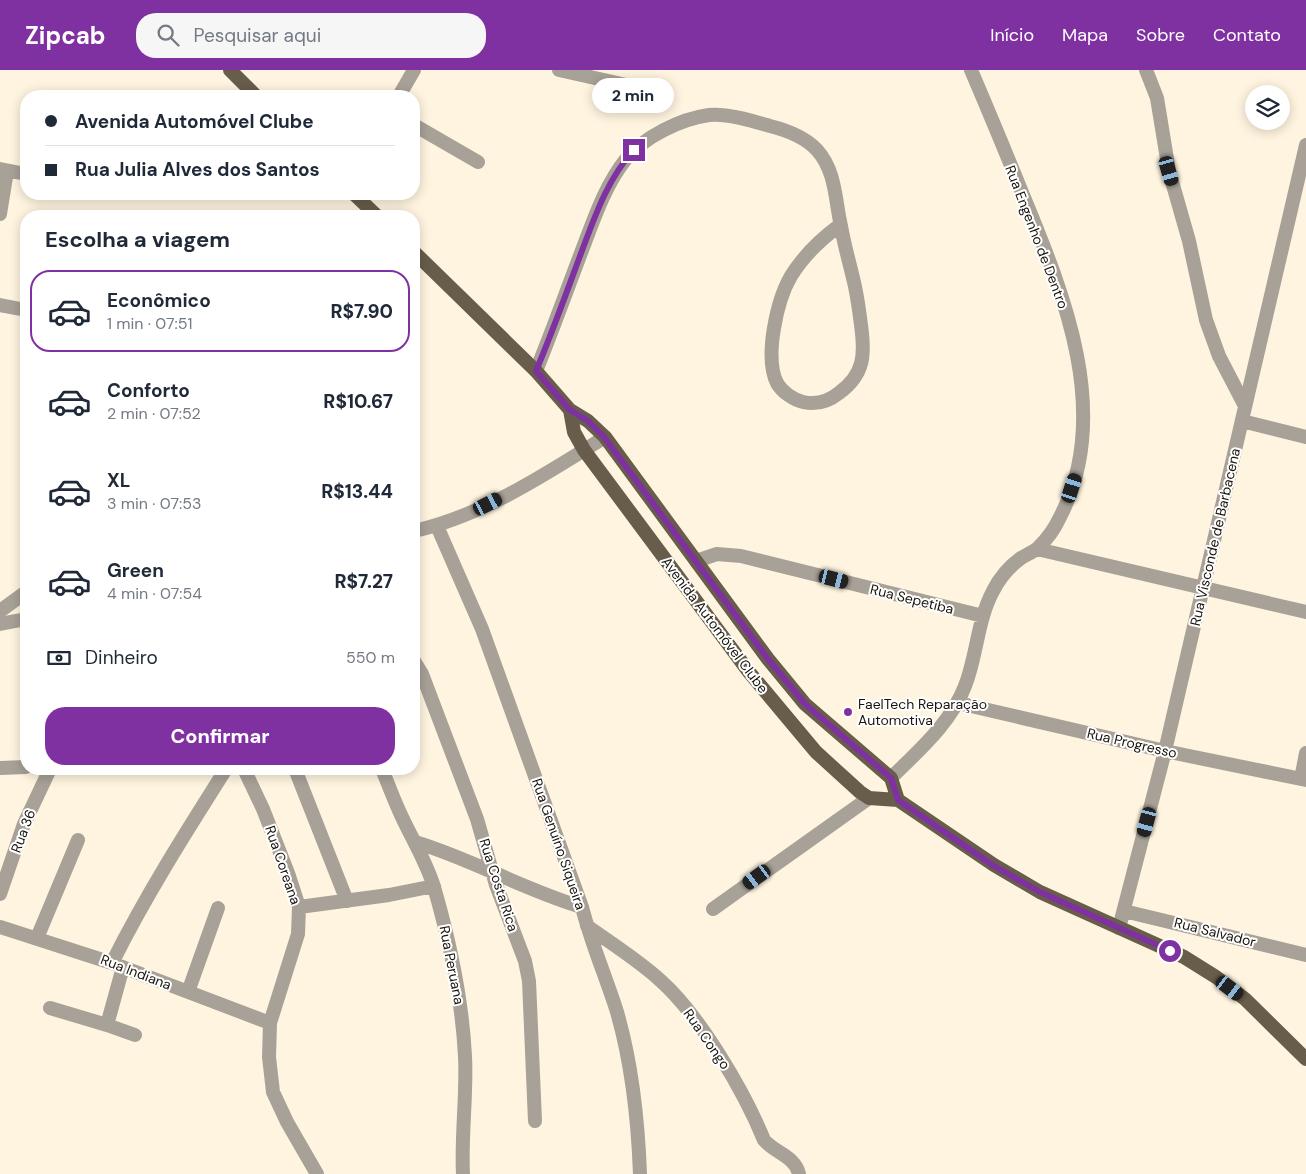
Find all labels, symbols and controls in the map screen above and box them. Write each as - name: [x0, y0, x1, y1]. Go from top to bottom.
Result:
- search box: [136, 13, 486, 58]
- text: Zipcab: [25, 20, 106, 51]
- icon: search: [154, 21, 182, 49]
- text: Pesquisar aqui: [194, 23, 321, 48]
- text: Início: [990, 23, 1034, 47]
- text: Mapa: [1062, 23, 1108, 47]
- text: Sobre: [1136, 23, 1185, 47]
- text: Contato: [1213, 23, 1281, 47]
- callout: 2 min: [593, 78, 675, 112]
- text: 2 min: [612, 85, 654, 106]
- map controls: [1245, 85, 1290, 130]
- button: layers: [1245, 85, 1290, 130]
- text: Avenida Automóvel Clube: [75, 109, 314, 134]
- route end: [623, 139, 645, 161]
- car: [1157, 155, 1180, 187]
- text: Rua Julia Alves dos Santos: [75, 157, 320, 182]
- street label: Rua Engenho de Dentro: [1001, 163, 1073, 311]
- text: Escolha a viagem: [45, 225, 230, 254]
- text: Econômico: [107, 288, 211, 313]
- icon: car: [47, 289, 92, 334]
- text: R$7.90: [331, 299, 393, 324]
- text: 1 min · 07:51: [107, 313, 192, 334]
- text: Conforto: [107, 378, 190, 403]
- icon: car: [47, 379, 92, 424]
- text: R$10.67: [323, 389, 393, 414]
- text: 2 min · 07:52: [107, 403, 201, 424]
- street label: Rua Visconde de Barbacena: [1186, 446, 1244, 628]
- text: XL: [107, 468, 130, 493]
- icon: car: [47, 469, 92, 514]
- car: [1060, 471, 1083, 505]
- text: R$13.44: [321, 479, 393, 504]
- car: [471, 491, 504, 517]
- text: 3 min · 07:53: [107, 493, 201, 514]
- street label: Avenida Automóvel Clube: [658, 553, 772, 697]
- text: Green: [107, 558, 164, 583]
- icon: car: [47, 559, 92, 604]
- car: [817, 568, 850, 590]
- text: R$7.27: [334, 569, 393, 594]
- street label: Rua Sepetiba: [868, 580, 956, 618]
- text: 4 min · 07:54: [107, 583, 202, 604]
- icon: cash: [45, 644, 73, 672]
- text: Dinheiro: [85, 645, 158, 670]
- text: 550 m: [346, 647, 395, 668]
- place label: FaelTech Reparação Automotiva: [858, 695, 987, 729]
- marker: FaelTech Reparação Automotiva: [842, 706, 854, 718]
- button: Confirmar: [45, 707, 395, 765]
- street label: Rua Progresso: [1085, 724, 1179, 762]
- street label: Rua Genuíno Siqueira: [528, 776, 590, 912]
- car: [1135, 806, 1158, 838]
- street label: Rua 36: [7, 807, 39, 855]
- street label: Rua Coreana: [261, 823, 305, 907]
- street label: Rua Costa Rica: [475, 836, 523, 934]
- car: [740, 862, 773, 892]
- street label: Rua Salvador: [1172, 913, 1258, 951]
- street label: Rua Peruana: [436, 924, 468, 1006]
- route start: [1159, 940, 1181, 962]
- street label: Rua Indiana: [98, 950, 174, 994]
- car: [1213, 973, 1246, 1003]
- street label: Rua Congo: [680, 1005, 734, 1073]

